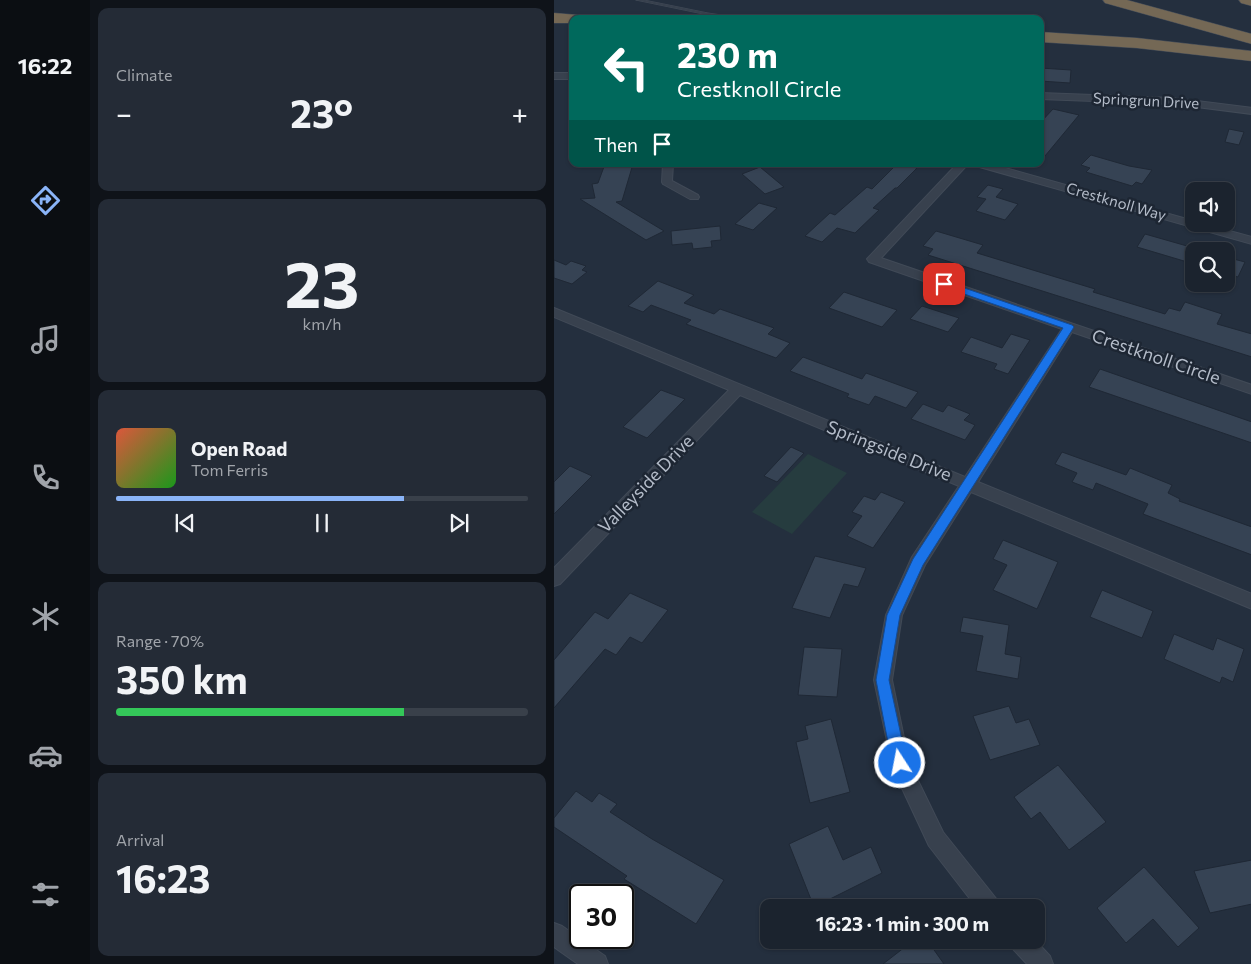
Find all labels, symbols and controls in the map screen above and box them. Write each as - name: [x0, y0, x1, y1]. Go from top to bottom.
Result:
- text: 230 m: [677, 32, 778, 75]
- icon: left: [594, 35, 659, 100]
- text: 16:22: [18, 52, 72, 79]
- text: Climate: [116, 65, 172, 84]
- text: Crestknoll Circle: [677, 75, 841, 102]
- street label: Springrun Drive: [1092, 88, 1200, 112]
- text: 23°: [290, 89, 353, 136]
- text: −: [116, 96, 132, 130]
- text: +: [512, 96, 528, 130]
- icon: arrive: [648, 130, 676, 158]
- text: Then: [594, 133, 638, 156]
- street label: Crestknoll Way: [1064, 178, 1168, 224]
- map controls: [1185, 182, 1235, 292]
- button: sound: [1185, 182, 1235, 232]
- icon: directions: [28, 183, 63, 218]
- text: 23: [285, 242, 359, 321]
- button: search: [1185, 242, 1235, 292]
- pin: [923, 263, 965, 305]
- icon: arrive: [930, 270, 958, 298]
- text: km/h: [303, 314, 341, 333]
- icon: music: [28, 322, 63, 357]
- street label: Crestknoll Circle: [1089, 324, 1223, 388]
- street label: Springside Drive: [824, 415, 955, 485]
- street label: Valleyside Drive: [593, 430, 698, 537]
- text: Open Road: [191, 437, 287, 460]
- icon: phone: [28, 460, 63, 495]
- text: Tom Ferris: [191, 460, 268, 479]
- icon: previous: [171, 509, 199, 537]
- icon: pause: [308, 509, 336, 537]
- icon: next: [445, 509, 473, 537]
- icon: climate: [28, 599, 63, 634]
- text: Range · 70%: [116, 631, 204, 650]
- text: 350 km: [116, 655, 248, 702]
- position arrow: [873, 736, 925, 788]
- icon: car: [28, 738, 63, 773]
- text: Arrival: [116, 830, 164, 849]
- text: 16:23: [116, 854, 210, 901]
- icon: filters: [28, 877, 63, 912]
- speed limit sign: 30: [569, 884, 634, 949]
- text: 16:23 · 1 min · 300 m: [816, 912, 989, 935]

